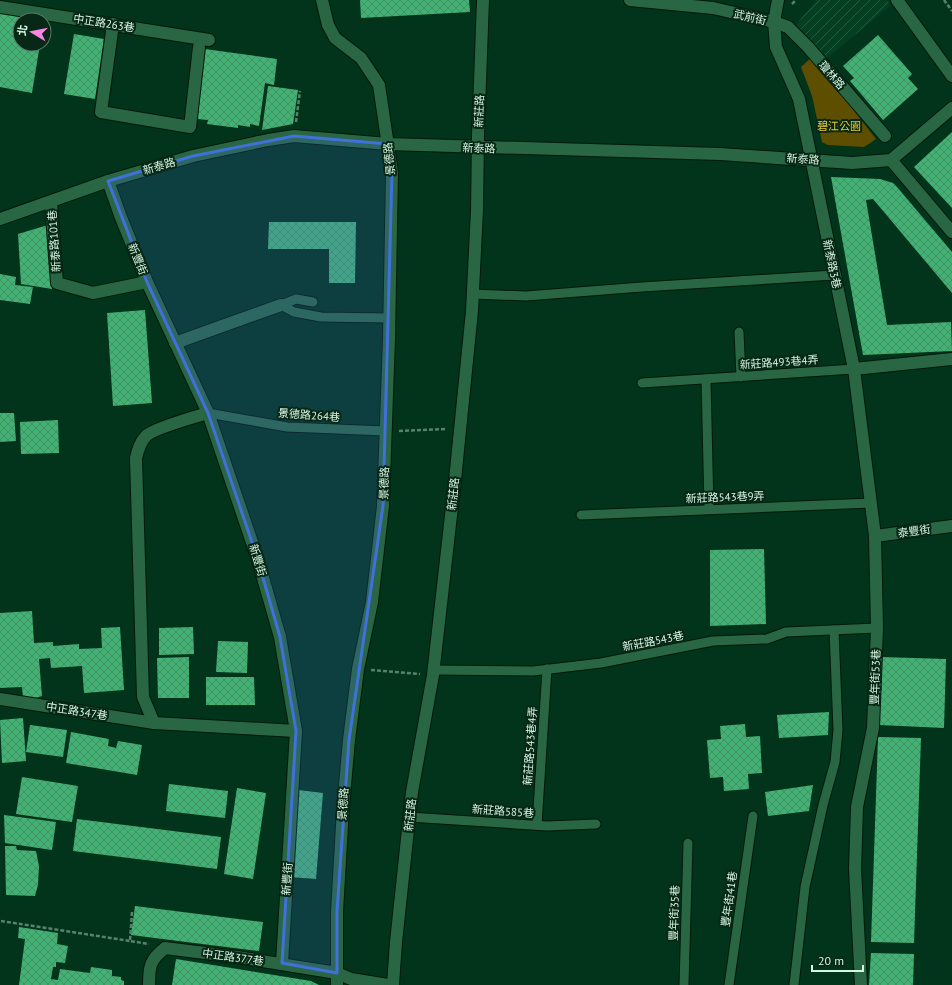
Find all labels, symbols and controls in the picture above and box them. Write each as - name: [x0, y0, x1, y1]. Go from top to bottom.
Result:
- street label: 武前街: [732, 6, 768, 28]
- street label: 中正路263巷: [72, 11, 136, 35]
- north arrow: [12, 12, 52, 52]
- text: 北: [14, 24, 30, 37]
- street label: 瓊林路: [816, 58, 848, 92]
- street label: 新莊路: [471, 94, 487, 128]
- park label: 碧江公園: [817, 119, 861, 133]
- street label: 新泰路: [462, 140, 496, 156]
- street label: 景德路: [380, 142, 398, 176]
- street label: 新泰路: [786, 151, 820, 167]
- street label: 新泰路: [141, 155, 177, 177]
- street label: 新泰路101巷: [45, 210, 63, 272]
- street label: 新泰路3巷: [820, 238, 844, 290]
- street label: 新豐街: [125, 241, 151, 277]
- street label: 新莊路493巷4弄: [739, 352, 819, 372]
- street label: 景德路264巷: [278, 406, 340, 424]
- street label: 景德路: [376, 466, 392, 500]
- street label: 新莊路: [444, 477, 462, 511]
- street label: 新莊路543巷9弄: [685, 489, 765, 505]
- street label: 泰豐街: [897, 522, 931, 540]
- street label: 新豐街: [246, 542, 270, 578]
- street label: 新莊路543巷: [621, 628, 685, 654]
- street label: 豐年街53巷: [867, 649, 883, 705]
- street label: 中正路347巷: [45, 699, 109, 723]
- street label: 新莊路543巷4弄: [520, 706, 540, 786]
- street label: 景德路: [335, 787, 351, 821]
- street label: 新莊路: [401, 798, 419, 832]
- street label: 新莊路585巷: [472, 802, 534, 820]
- street label: 新豐街: [279, 862, 295, 896]
- street label: 豐年街41巷: [718, 870, 740, 928]
- street label: 豐年街35巷: [666, 885, 682, 941]
- street label: 中正路377巷: [201, 946, 265, 968]
- scale bar: [812, 947, 863, 973]
- text: 20 m: [818, 953, 844, 968]

